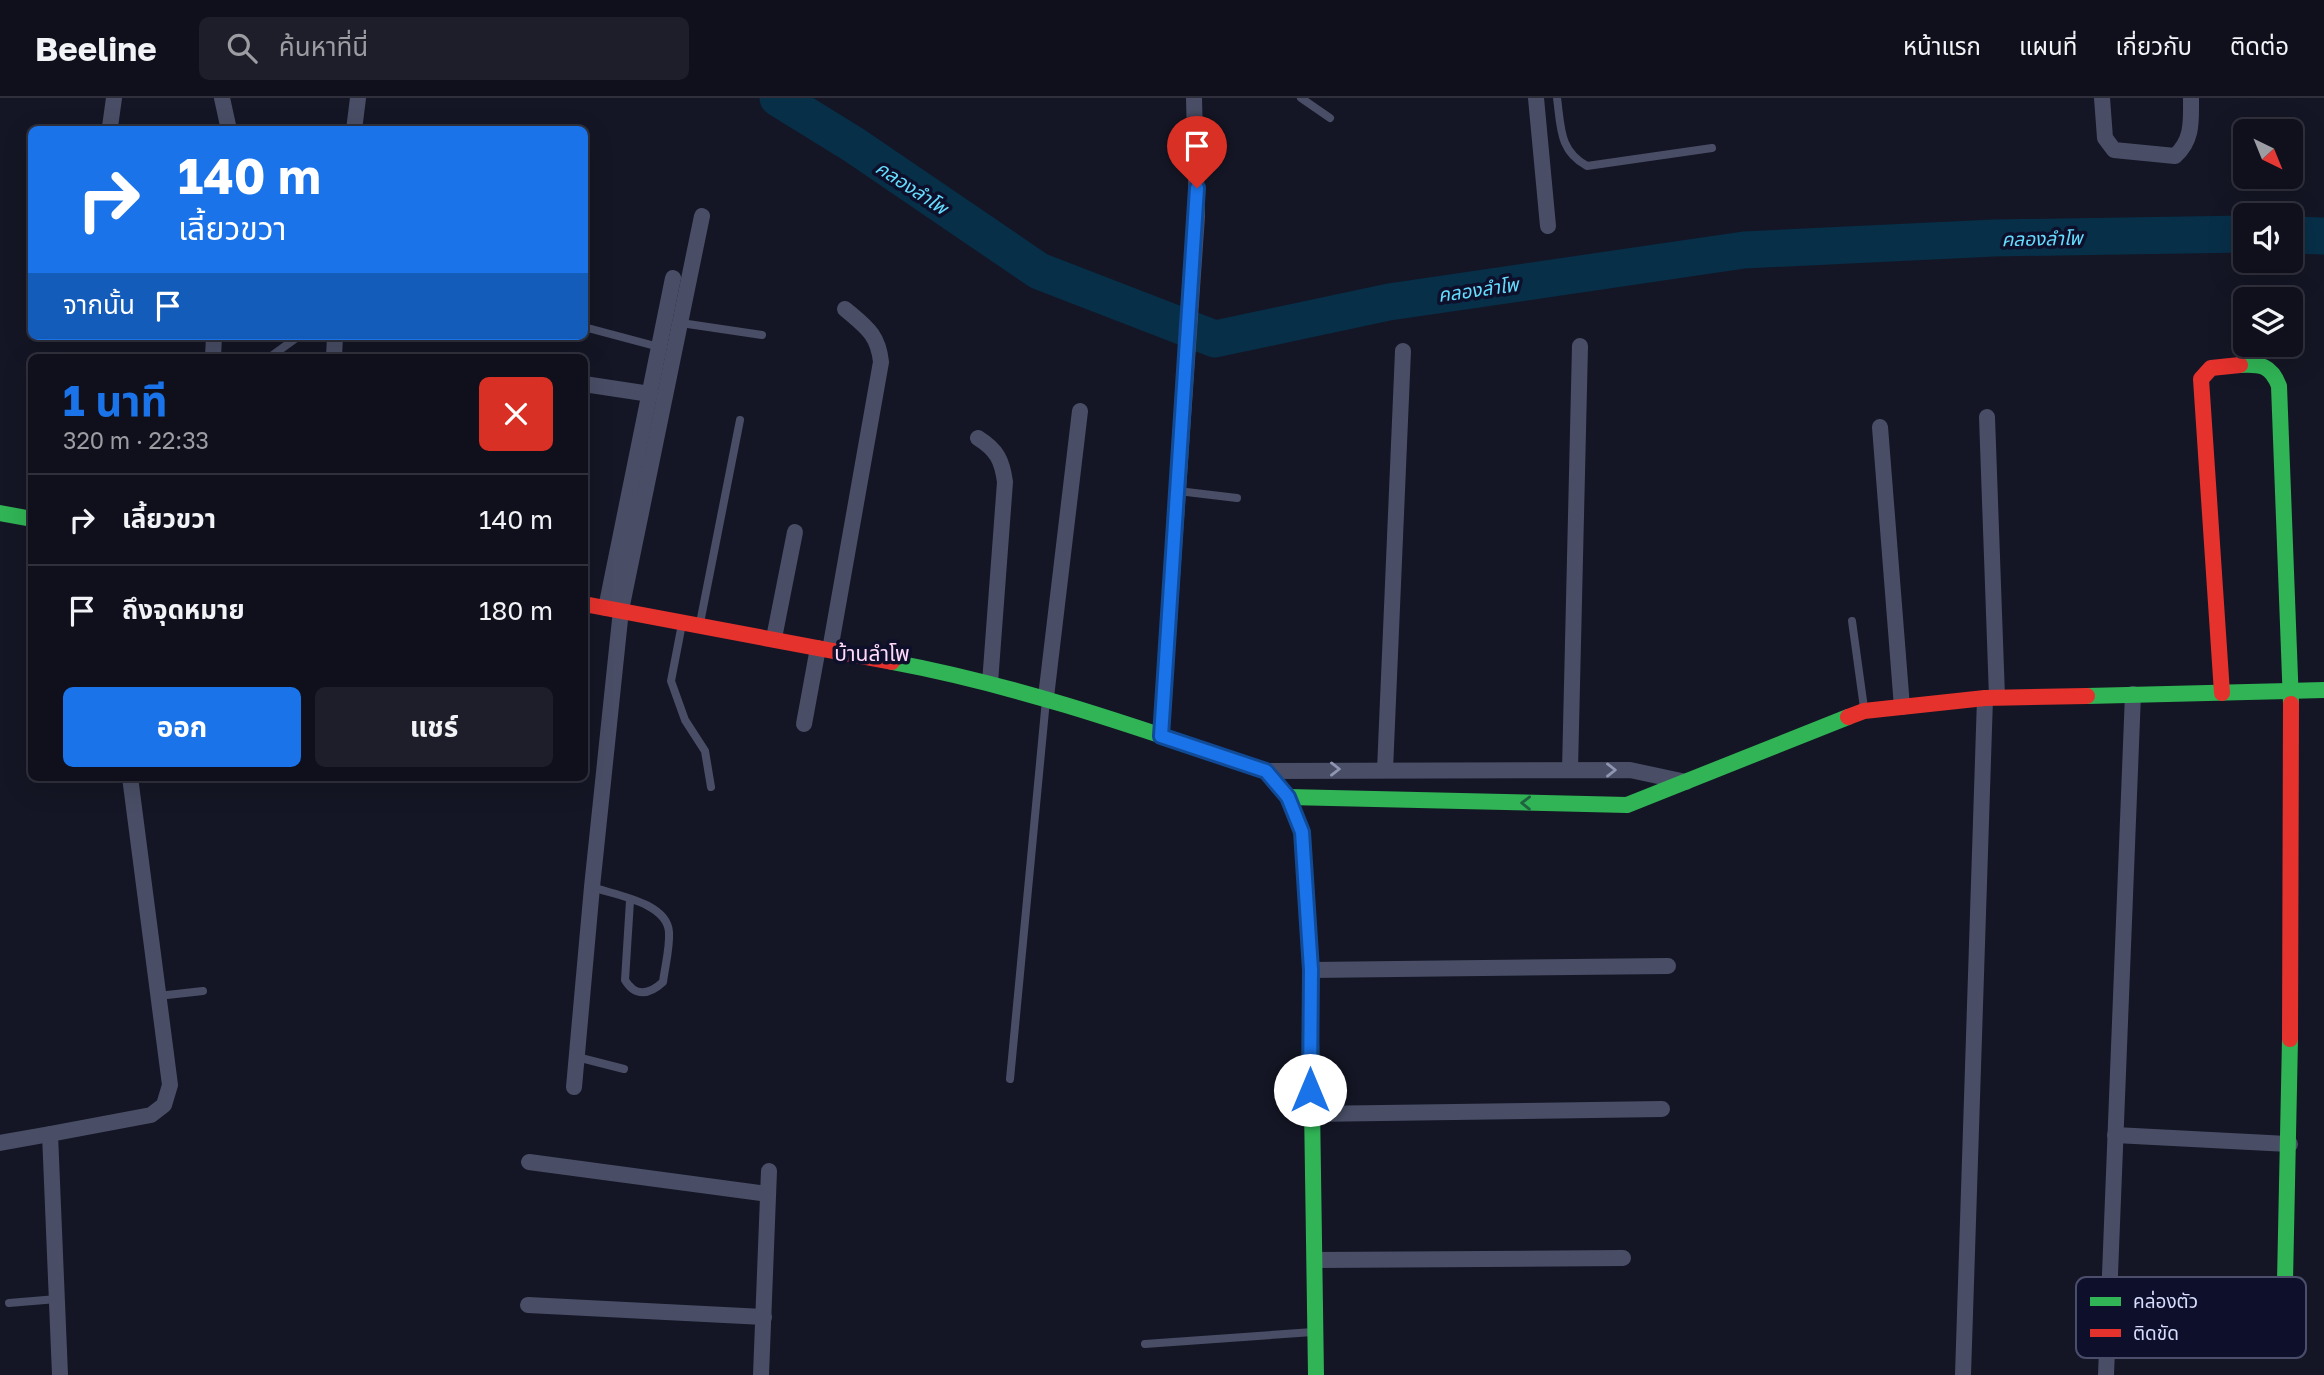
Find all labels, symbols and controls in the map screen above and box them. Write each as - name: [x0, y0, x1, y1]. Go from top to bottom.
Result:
- search box: [199, 17, 689, 80]
- text: Beeline: [35, 29, 157, 68]
- icon: search: [223, 29, 261, 67]
- text: ค้นหาที่นี่: [279, 31, 368, 62]
- text: หน้าแรก: [1903, 31, 1981, 60]
- text: แผนที่: [2019, 31, 2077, 60]
- text: เกี่ยวกับ: [2115, 31, 2192, 60]
- text: ติดต่อ: [2230, 31, 2289, 60]
- pin: [1167, 116, 1227, 188]
- north arrow: [2233, 119, 2303, 189]
- map controls: [2233, 119, 2303, 357]
- icon: arrive: [1178, 127, 1216, 165]
- text: 140 m: [178, 146, 321, 205]
- icon: right: [63, 154, 154, 245]
- water label: คลองลำโพ: [872, 155, 955, 220]
- button: sound: [2233, 203, 2303, 273]
- text: เลี้ยวขวา: [178, 209, 286, 247]
- water label: คลองลำโพ: [2001, 226, 2085, 250]
- water label: คลองลำโพ: [1436, 272, 1522, 306]
- icon: arrive: [149, 287, 187, 325]
- button: layers: [2233, 287, 2303, 357]
- text: จากนั้น: [63, 289, 135, 320]
- text: 1 นาที: [63, 375, 168, 425]
- button: close: [479, 377, 553, 451]
- text: 320 m · 22:33: [63, 426, 209, 454]
- icon: right: [63, 501, 101, 539]
- text: เลี้ยวขวา: [122, 503, 216, 534]
- text: 140 m: [479, 504, 553, 535]
- icon: arrive: [63, 592, 101, 630]
- text: ถึงจุดหมาย: [122, 594, 245, 625]
- text: 180 m: [479, 595, 553, 626]
- district label: บ้านลำโพ: [834, 640, 910, 666]
- button: ออก: [63, 687, 301, 767]
- button: แชร์: [315, 687, 553, 767]
- one-way arrow: [1330, 761, 1340, 777]
- one-way arrow: [1606, 762, 1617, 778]
- one-way arrow: [1520, 795, 1531, 810]
- position arrow: [1273, 1053, 1347, 1127]
- legend: [2076, 1277, 2306, 1358]
- text: คล่องตัว: [2133, 1289, 2198, 1312]
- text: ติดขัด: [2133, 1321, 2179, 1344]

